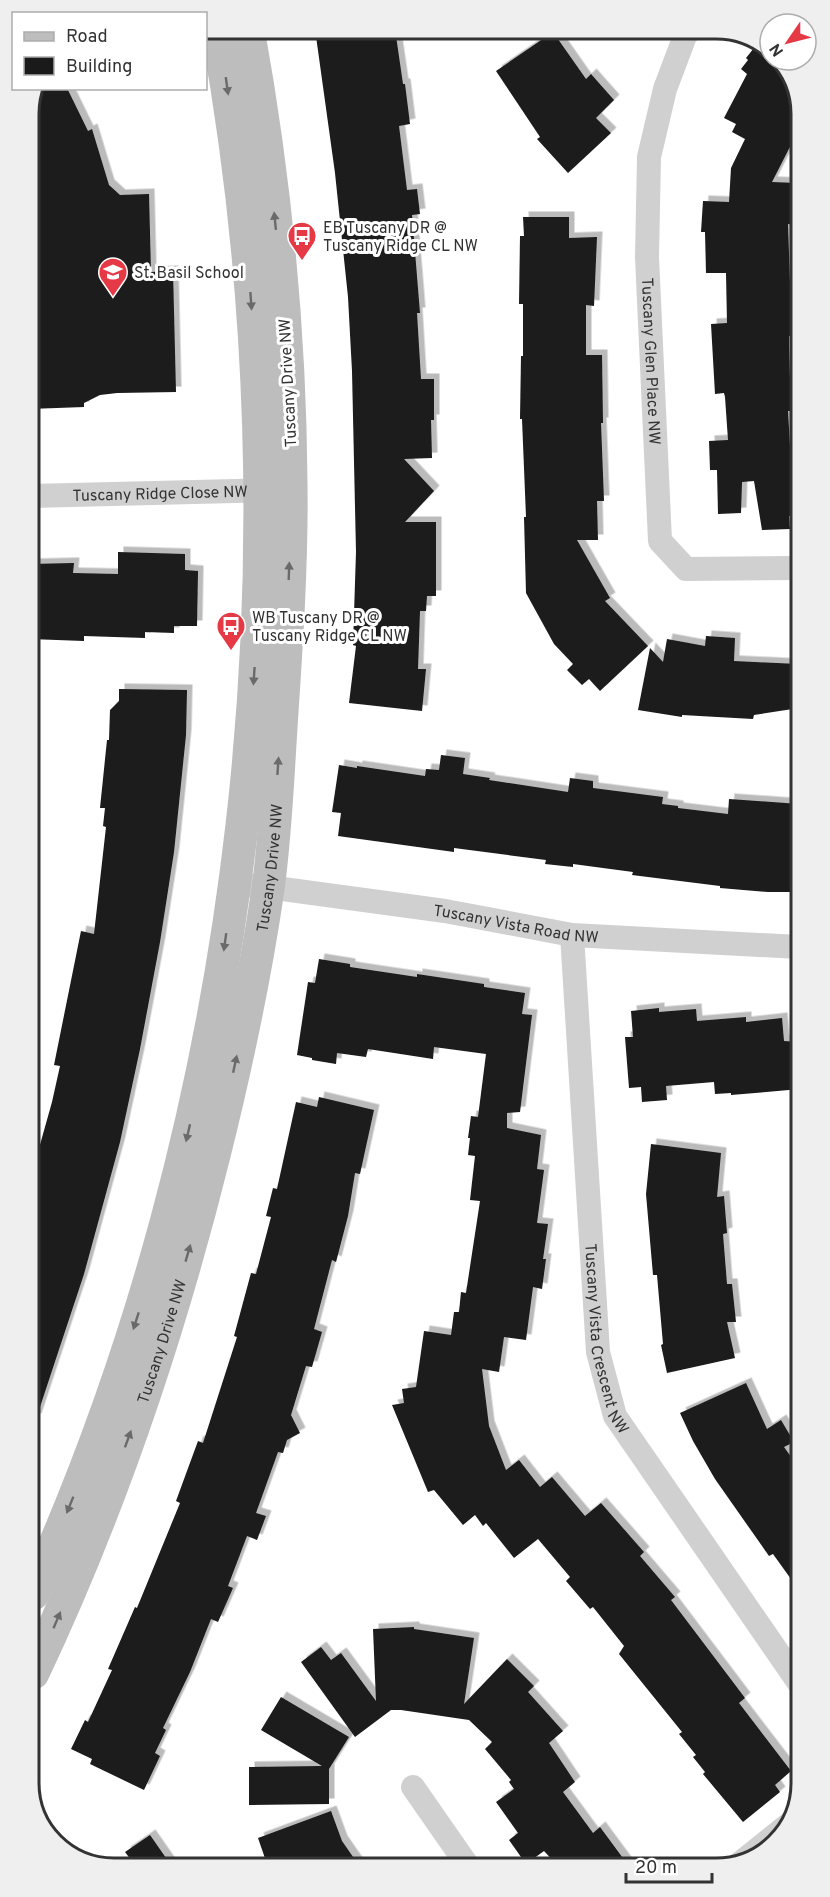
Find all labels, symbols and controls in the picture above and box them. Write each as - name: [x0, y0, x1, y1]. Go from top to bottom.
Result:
- legend: [12, 12, 207, 90]
- north arrow: [758, 12, 818, 72]
- text: Road: [66, 26, 108, 49]
- text: N: [766, 39, 789, 60]
- text: Building: [66, 56, 132, 79]
- one-way arrow: [223, 77, 232, 96]
- one-way arrow: [270, 212, 280, 231]
- place label: EB Tuscany DR @ Tuscany Ridge CL NW: [323, 219, 478, 257]
- bus stop icon: EB Tuscany DR @ Tuscany Ridge CL NW: [286, 220, 318, 262]
- school or university icon: St. Basil School: [97, 256, 129, 298]
- place label: St. Basil School: [134, 264, 244, 284]
- street label: Tuscany Glen Place NW: [636, 277, 664, 445]
- one-way arrow: [247, 291, 256, 310]
- street label: Tuscany Drive NW: [276, 318, 302, 448]
- street label: Tuscany Ridge Close NW: [72, 483, 248, 507]
- one-way arrow: [284, 561, 294, 580]
- place label: WB Tuscany DR @ Tuscany Ridge CL NW: [252, 609, 407, 647]
- bus stop icon: WB Tuscany DR @ Tuscany Ridge CL NW: [215, 610, 247, 652]
- one-way arrow: [249, 666, 259, 685]
- one-way arrow: [274, 756, 283, 775]
- street label: Tuscany Drive NW: [253, 803, 288, 934]
- street label: Tuscany Vista Road NW: [432, 902, 599, 948]
- one-way arrow: [221, 932, 230, 951]
- one-way arrow: [231, 1054, 240, 1073]
- one-way arrow: [182, 1124, 192, 1142]
- street label: Tuscany Vista Crescent NW: [579, 1243, 632, 1439]
- one-way arrow: [184, 1244, 193, 1262]
- street label: Tuscany Drive NW: [134, 1277, 192, 1407]
- one-way arrow: [131, 1312, 140, 1330]
- one-way arrow: [124, 1430, 134, 1448]
- one-way arrow: [65, 1496, 75, 1514]
- one-way arrow: [53, 1611, 62, 1629]
- scale bar: [626, 1846, 712, 1884]
- text: 20 m: [635, 1857, 677, 1880]

